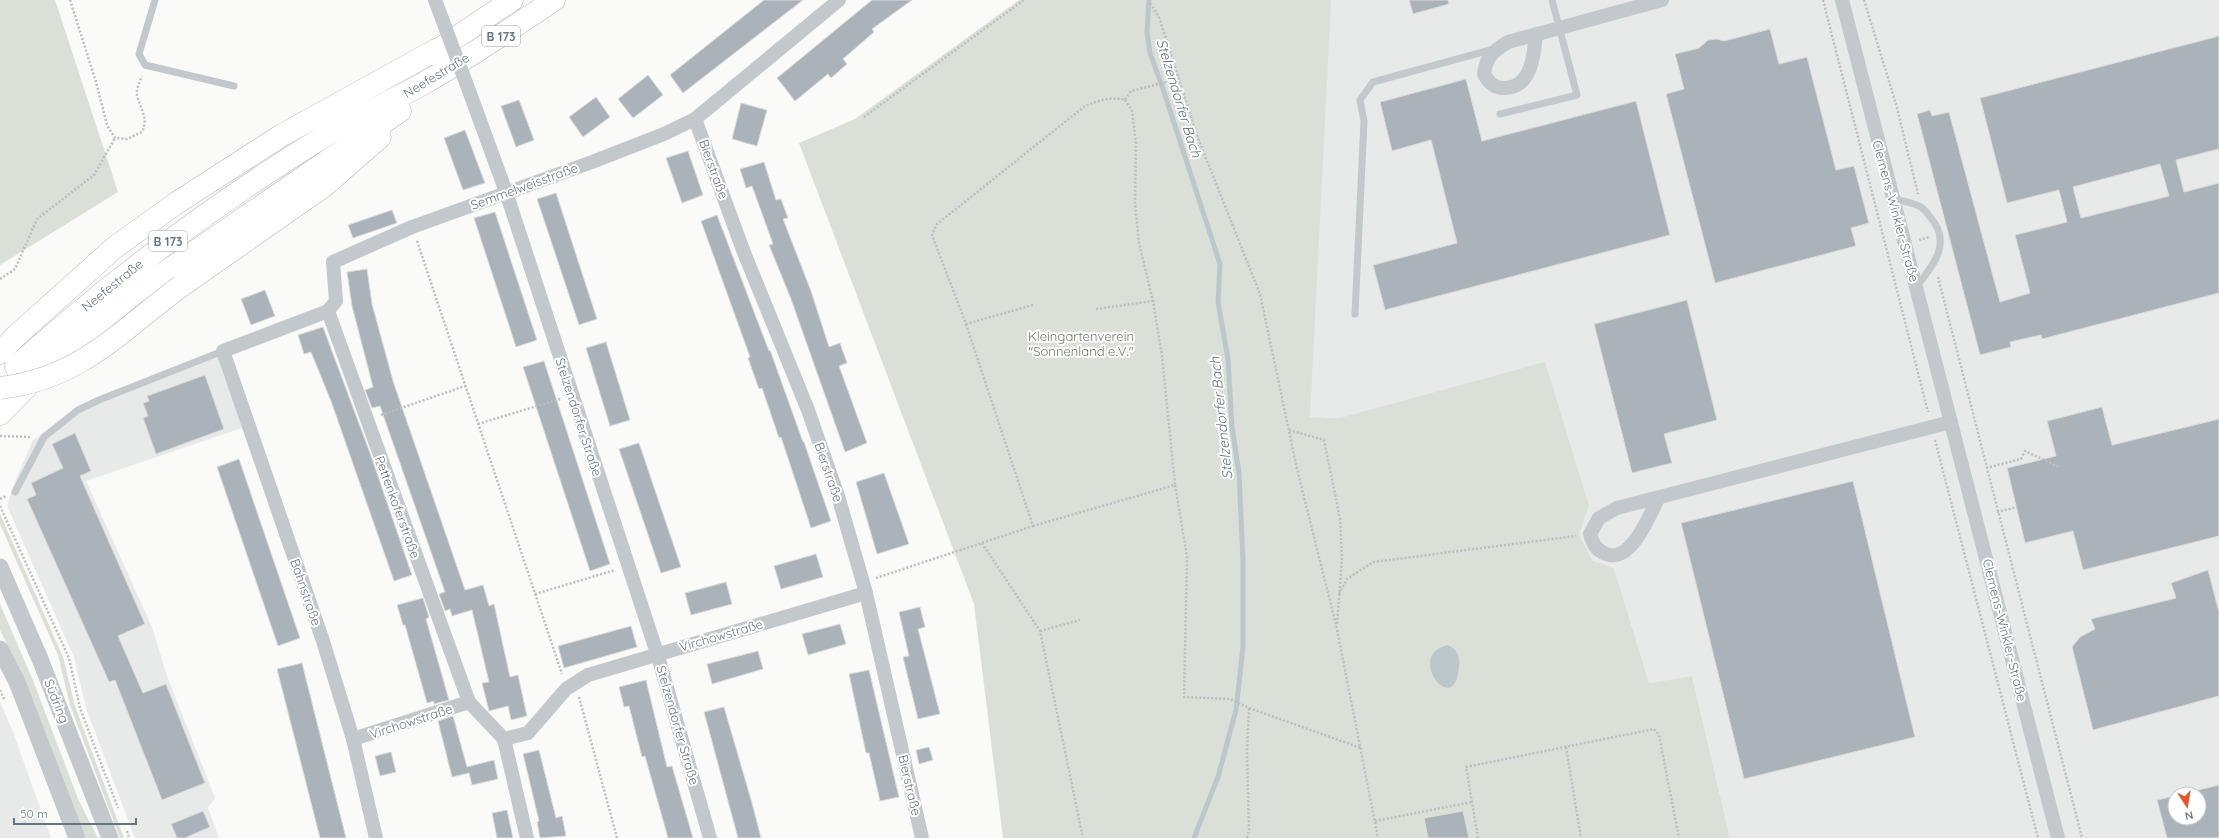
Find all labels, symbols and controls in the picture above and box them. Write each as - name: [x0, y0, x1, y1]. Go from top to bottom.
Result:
- road number: B 173: [482, 26, 520, 46]
- water label: Stelzendorfer Bach: [1152, 37, 1206, 160]
- street label: Neefestraße: [400, 49, 472, 101]
- street label: Bierstraße: [696, 137, 732, 201]
- street label: Clemens-Winkler-Straße: [1869, 138, 1923, 284]
- street label: Semmelweisstraße: [468, 159, 580, 213]
- road number: B 173: [149, 231, 187, 251]
- street label: Neefestraße: [78, 255, 146, 315]
- park label: Kleingartenverein "Sonnenland e.V.": [1028, 328, 1134, 359]
- water label: Stelzendorfer Bach: [1206, 355, 1236, 480]
- street label: Stelzendorfer Straße: [552, 356, 606, 478]
- street label: Bierstraße: [811, 440, 847, 504]
- street label: Pettenkoferstraße: [372, 453, 424, 561]
- street label: Bahnstraße: [287, 556, 325, 628]
- street label: Clemens-Winkler-Straße: [1980, 557, 2030, 703]
- street label: Virchowstraße: [677, 615, 765, 655]
- street label: Stelzendorfer Straße: [653, 663, 703, 787]
- street label: Südring: [41, 677, 73, 725]
- street label: Virchowstraße: [367, 700, 455, 742]
- street label: Bierstraße: [895, 753, 925, 817]
- north arrow: [2167, 786, 2207, 826]
- scale bar: [14, 800, 136, 826]
- text: 50 m: [20, 806, 48, 821]
- text: N: [2184, 808, 2194, 823]

